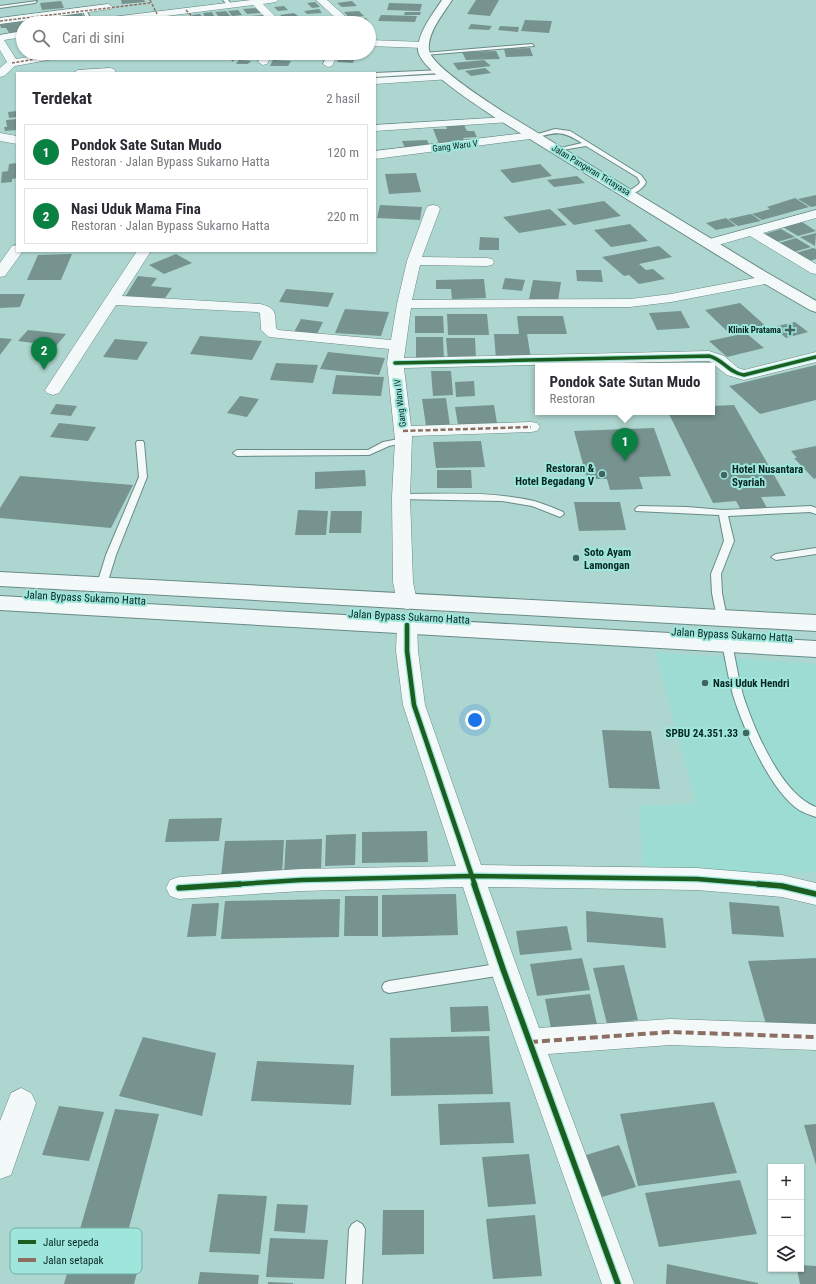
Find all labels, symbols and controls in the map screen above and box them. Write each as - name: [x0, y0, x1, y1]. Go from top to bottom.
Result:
- search box: [16, 16, 376, 60]
- icon: search: [30, 27, 52, 49]
- text: Cari di sini: [62, 29, 124, 47]
- text: Terdekat: [32, 88, 92, 108]
- text: 2 hasil: [326, 91, 360, 106]
- text: Pondok Sate Sutan Mudo: [71, 136, 222, 154]
- street label: Gang Waru V: [432, 138, 478, 154]
- street label: Jalan Pangeran Tirtayasa: [550, 143, 632, 197]
- text: 1: [43, 145, 49, 160]
- text: 120 m: [327, 145, 359, 160]
- text: Restoran · Jalan Bypass Sukarno Hatta: [71, 154, 270, 169]
- text: Nasi Uduk Mama Fina: [71, 200, 201, 218]
- text: 2: [43, 209, 49, 224]
- text: 220 m: [327, 209, 359, 224]
- text: Restoran · Jalan Bypass Sukarno Hatta: [71, 218, 270, 233]
- marker: Klinik Pratama: [784, 324, 796, 336]
- place label: Klinik Pratama: [728, 325, 781, 335]
- pin: 2: [31, 337, 57, 370]
- popup: [535, 363, 715, 415]
- text: Pondok Sate Sutan Mudo: [550, 373, 700, 391]
- street label: Gang Waru IV: [392, 379, 408, 427]
- text: Restoran: [550, 391, 595, 406]
- pin: 1: [612, 428, 638, 461]
- place label: Restoran & Hotel Begadang V: [515, 462, 595, 488]
- place label: Hotel Nusantara Syariah: [732, 463, 803, 489]
- marker: Restoran & Hotel Begadang V: [597, 469, 607, 479]
- marker: Hotel Nusantara Syariah: [719, 470, 729, 480]
- place label: Soto Ayam Lamongan: [584, 546, 631, 572]
- marker: Soto Ayam Lamongan: [571, 553, 581, 563]
- street label: Jalan Bypass Sukarno Hatta: [24, 588, 146, 608]
- street label: Jalan Bypass Sukarno Hatta: [348, 607, 470, 627]
- street label: Jalan Bypass Sukarno Hatta: [671, 625, 793, 645]
- place label: Nasi Uduk Hendri: [713, 677, 790, 690]
- marker: Nasi Uduk Hendri: [700, 678, 710, 688]
- your location: [465, 710, 485, 730]
- place label: SPBU 24.351.33: [666, 727, 738, 740]
- marker: SPBU 24.351.33: [741, 728, 751, 738]
- map controls: [768, 1164, 804, 1272]
- button: +: [768, 1164, 804, 1200]
- button: −: [768, 1200, 804, 1236]
- legend: [10, 1228, 142, 1274]
- text: Jalur sepeda: [43, 1236, 99, 1249]
- button: layers: [768, 1236, 804, 1272]
- text: Jalan setapak: [43, 1254, 104, 1267]

